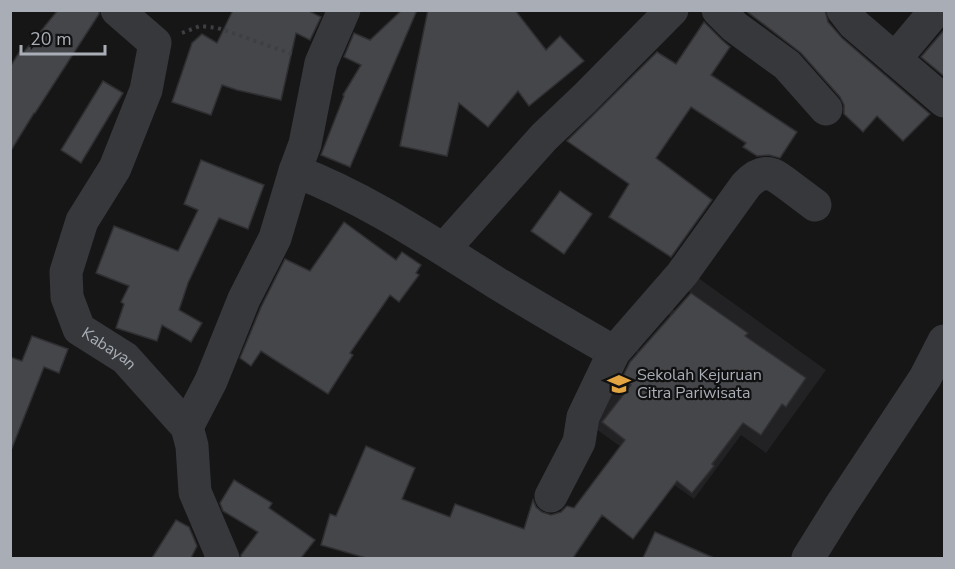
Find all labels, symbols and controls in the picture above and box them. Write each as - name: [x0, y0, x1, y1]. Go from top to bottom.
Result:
- scale bar: [21, 18, 105, 56]
- text: 20 m: [30, 27, 72, 51]
- street label: Kabayan: [77, 322, 141, 375]
- place label: Sekolah Kejuruan Citra Pariwisata: [637, 364, 762, 404]
- school or university icon: Sekolah Kejuruan Citra Pariwisata: [606, 371, 632, 397]

